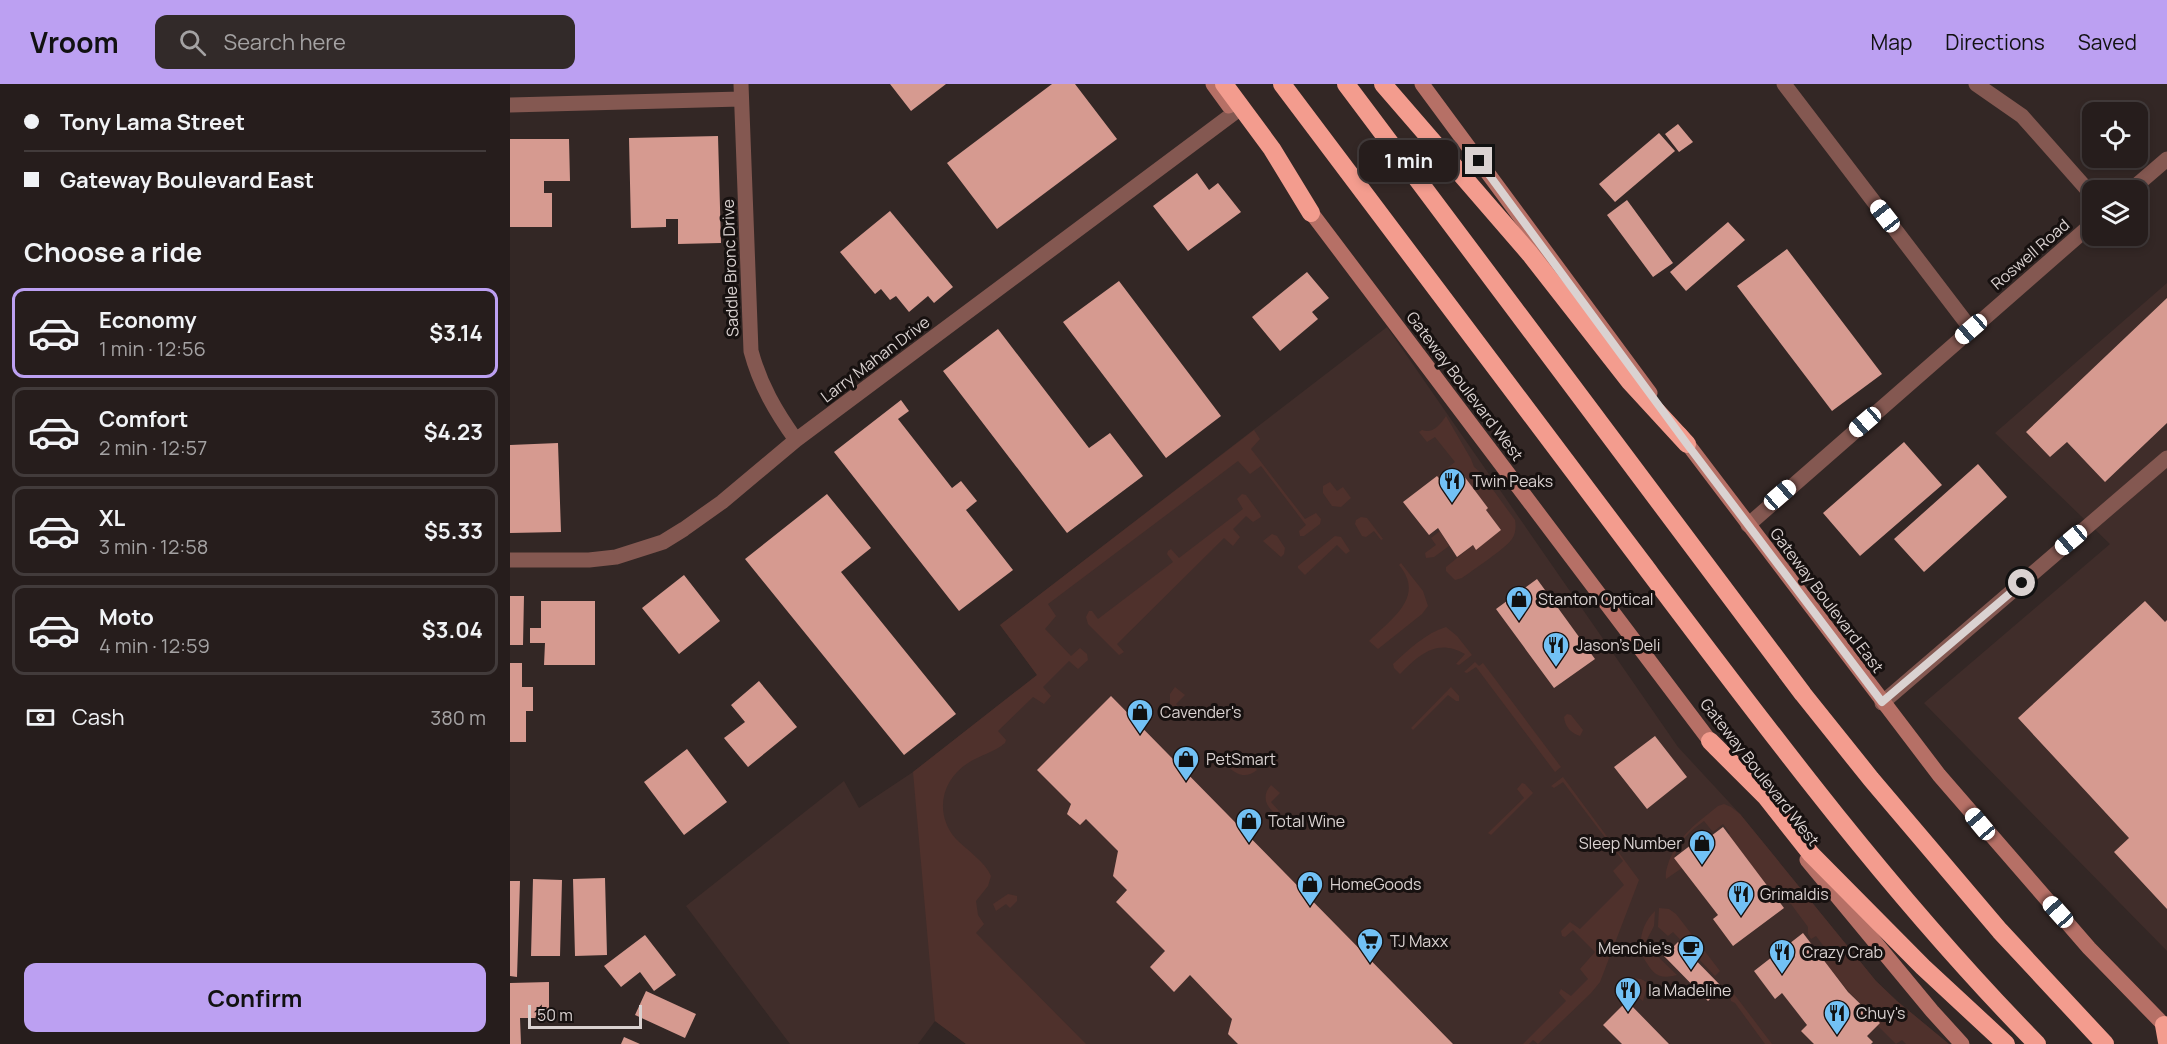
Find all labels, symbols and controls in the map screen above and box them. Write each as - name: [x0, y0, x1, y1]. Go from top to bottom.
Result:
- search box: [155, 15, 575, 69]
- text: Vroom: [30, 23, 119, 61]
- icon: search: [176, 26, 209, 59]
- text: Search here: [224, 27, 346, 57]
- text: Map: [1871, 28, 1912, 56]
- text: Directions: [1945, 28, 2045, 56]
- text: Saved: [2078, 28, 2137, 56]
- map controls: [2082, 102, 2148, 246]
- button: locate: [2082, 102, 2148, 168]
- text: Tony Lama Street: [60, 107, 245, 137]
- callout: 1 min: [1359, 140, 1458, 182]
- text: 1 min: [1384, 147, 1433, 174]
- route end: [1465, 147, 1492, 174]
- text: Gateway Boulevard East: [60, 165, 314, 195]
- button: layers: [2082, 180, 2148, 246]
- car: [1867, 196, 1903, 236]
- street label: Saddle Bronc Drive: [717, 199, 743, 337]
- street label: Roswell Road: [1986, 214, 2074, 294]
- text: Choose a ride: [24, 233, 202, 270]
- text: Economy: [99, 305, 197, 335]
- icon: car: [27, 306, 81, 360]
- street label: Gateway Boulevard West: [1402, 307, 1528, 465]
- car: [1952, 310, 1990, 348]
- street label: Larry Mahan Drive: [816, 311, 934, 407]
- text: $3.14: [429, 318, 483, 348]
- text: 1 min · 12:56: [99, 335, 206, 362]
- car: [1846, 403, 1884, 441]
- text: Comfort: [99, 404, 188, 434]
- icon: car: [27, 405, 81, 459]
- text: $4.23: [424, 417, 483, 447]
- text: 2 min · 12:57: [99, 434, 207, 461]
- restaurant icon: Twin Peaks: [1437, 466, 1467, 504]
- place label: Twin Peaks: [1472, 470, 1553, 492]
- car: [1761, 476, 1799, 514]
- text: XL: [99, 503, 125, 533]
- icon: car: [27, 504, 81, 558]
- text: $5.33: [424, 516, 483, 546]
- car: [2051, 522, 2091, 558]
- street label: Gateway Boulevard East: [1765, 523, 1889, 677]
- text: 3 min · 12:58: [99, 533, 208, 560]
- route start: [2008, 569, 2035, 596]
- shop icon: Stanton Optical: [1504, 584, 1534, 622]
- place label: Stanton Optical: [1538, 588, 1654, 610]
- text: Moto: [99, 602, 154, 632]
- icon: car: [27, 603, 81, 657]
- text: $3.04: [422, 615, 483, 645]
- restaurant icon: Jason's Deli: [1541, 630, 1571, 668]
- text: 4 min · 12:59: [99, 632, 210, 659]
- place label: Jason's Deli: [1576, 634, 1660, 656]
- street label: Gateway Boulevard West: [1695, 694, 1825, 850]
- shop icon: Cavender's: [1125, 697, 1155, 735]
- icon: cash: [24, 701, 57, 734]
- place label: Cavender's: [1160, 701, 1242, 723]
- text: Cash: [72, 702, 125, 732]
- text: 380 m: [430, 704, 486, 731]
- shop icon: PetSmart: [1171, 744, 1201, 782]
- place label: PetSmart: [1206, 748, 1276, 770]
- car: [1962, 804, 1998, 844]
- shop icon: Total Wine: [1234, 806, 1264, 844]
- place label: Total Wine: [1268, 810, 1345, 832]
- shop icon: Sleep Number: [1687, 828, 1717, 866]
- place label: Sleep Number: [1579, 832, 1682, 854]
- shop icon: HomeGoods: [1295, 869, 1325, 907]
- place label: HomeGoods: [1330, 873, 1421, 895]
- restaurant icon: Grimaldis: [1726, 879, 1756, 917]
- place label: Grimaldis: [1760, 883, 1829, 905]
- car: [2039, 893, 2077, 931]
- supermarket icon: TJ Maxx: [1355, 926, 1385, 964]
- place label: TJ Maxx: [1390, 930, 1449, 952]
- cafe icon: Menchie's: [1676, 933, 1706, 971]
- place label: Menchie's: [1598, 937, 1672, 959]
- restaurant icon: Crazy Crab: [1767, 937, 1797, 975]
- place label: Crazy Crab: [1802, 941, 1883, 963]
- button: Confirm: [24, 963, 486, 1032]
- restaurant icon: la Madeline: [1613, 975, 1643, 1013]
- place label: la Madeline: [1648, 979, 1731, 1001]
- restaurant icon: Chuy's: [1822, 998, 1852, 1036]
- scale bar: [528, 1002, 642, 1030]
- place label: Chuy's: [1856, 1002, 1905, 1024]
- text: 50 m: [537, 1004, 573, 1026]

